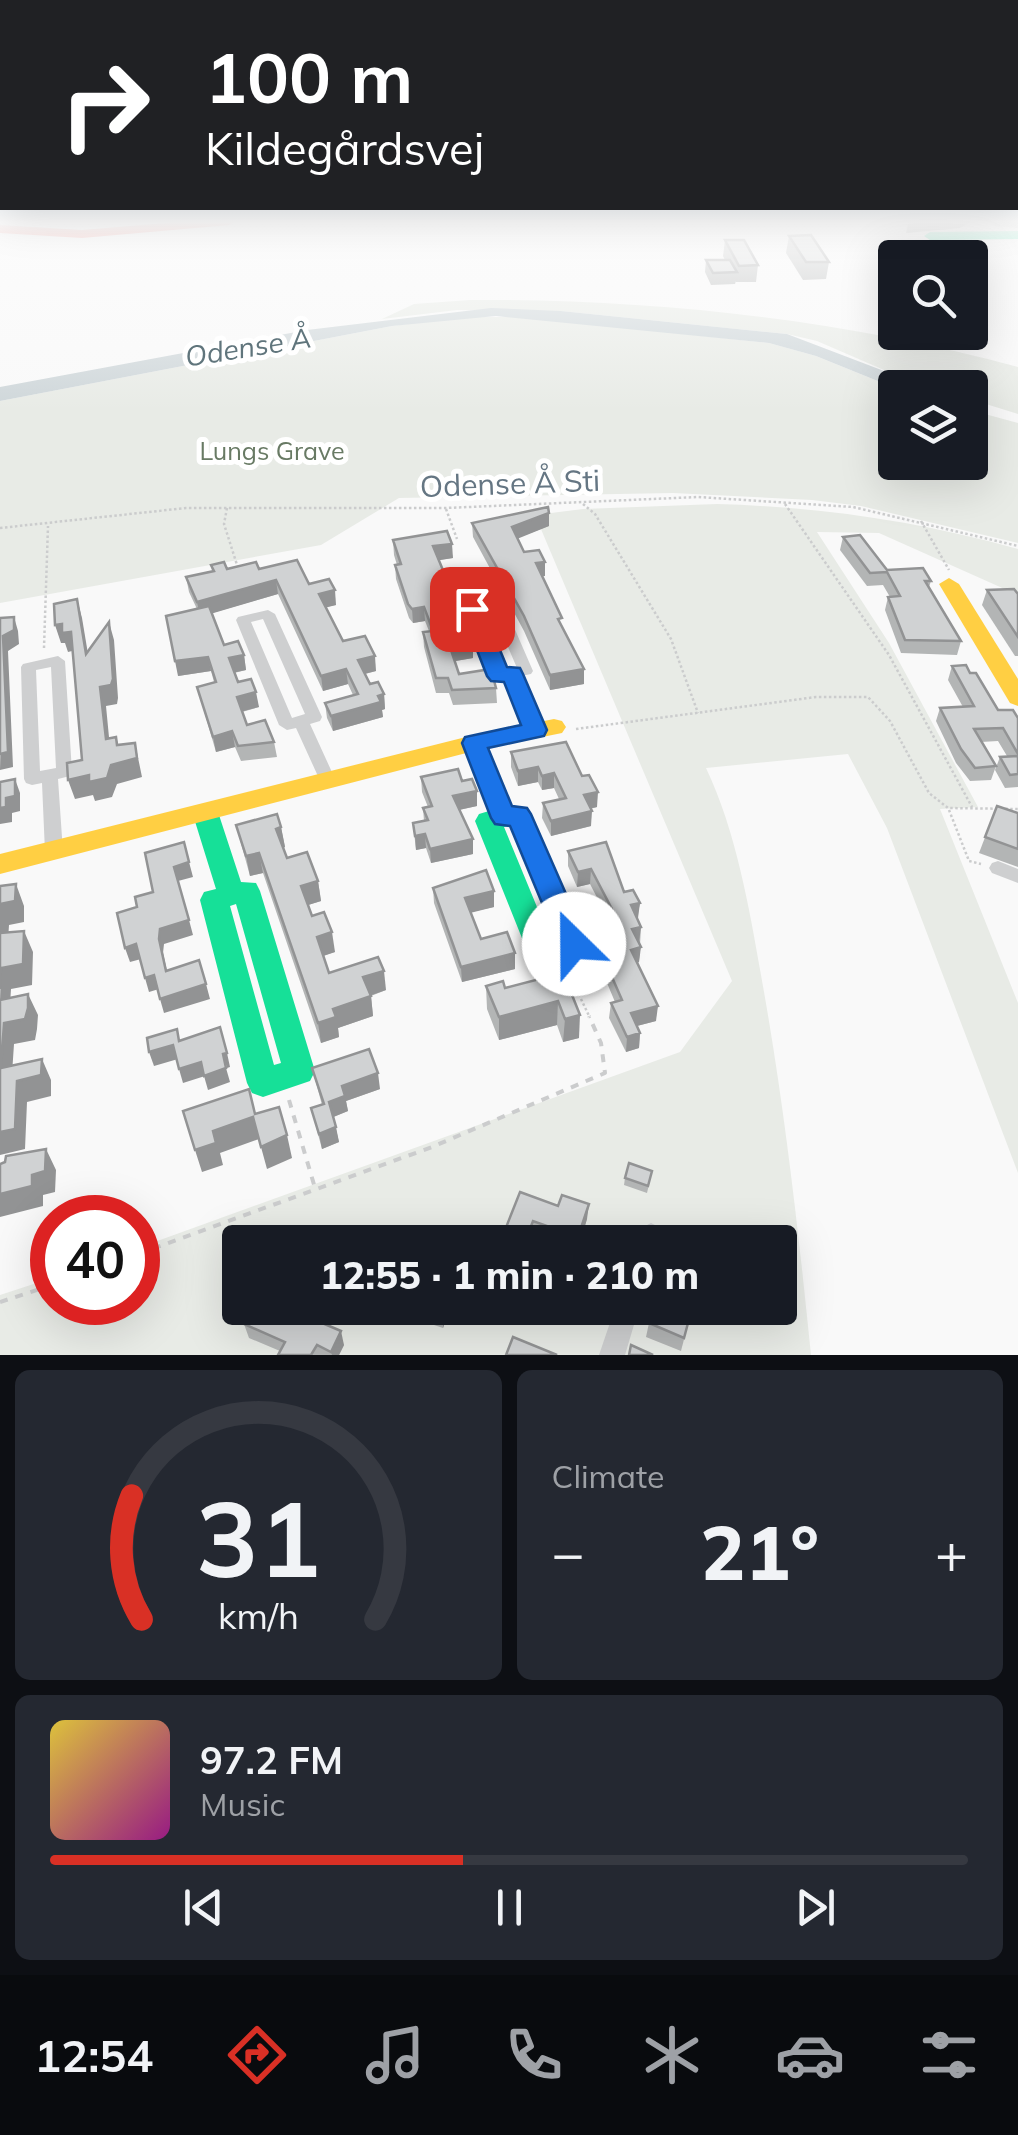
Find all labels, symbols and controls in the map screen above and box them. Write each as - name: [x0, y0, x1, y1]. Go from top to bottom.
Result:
- text: 100 m: [205, 33, 413, 121]
- icon: right: [40, 40, 170, 170]
- text: Kildegårdsvej: [205, 120, 484, 176]
- map controls: [878, 240, 988, 480]
- button: search: [878, 240, 988, 350]
- water label: Odense Å: [182, 319, 313, 374]
- button: layers: [878, 370, 988, 480]
- park label: Lungs Grave: [199, 435, 345, 466]
- street label: Odense Å Sti: [419, 461, 601, 505]
- pin: [430, 567, 515, 652]
- icon: arrive: [445, 582, 500, 637]
- position arrow: [522, 892, 626, 996]
- speed limit sign: 40: [30, 1195, 160, 1325]
- text: 12:55 · 1 min · 210 m: [320, 1251, 699, 1299]
- text: Climate: [552, 1456, 664, 1496]
- text: 31: [196, 1472, 321, 1603]
- text: 21°: [700, 1505, 819, 1599]
- text: −: [552, 1518, 585, 1587]
- text: +: [935, 1518, 968, 1587]
- text: km/h: [218, 1593, 299, 1638]
- text: 97.2 FM: [200, 1736, 343, 1784]
- text: Music: [200, 1784, 285, 1824]
- icon: previous: [176, 1880, 231, 1935]
- icon: pause: [482, 1880, 537, 1935]
- icon: next: [788, 1880, 843, 1935]
- icon: directions: [222, 2020, 292, 2090]
- icon: music: [360, 2020, 430, 2090]
- icon: phone: [499, 2020, 569, 2090]
- icon: climate: [637, 2020, 707, 2090]
- icon: car: [775, 2020, 845, 2090]
- icon: filters: [914, 2020, 984, 2090]
- text: 12:54: [34, 2027, 153, 2083]

